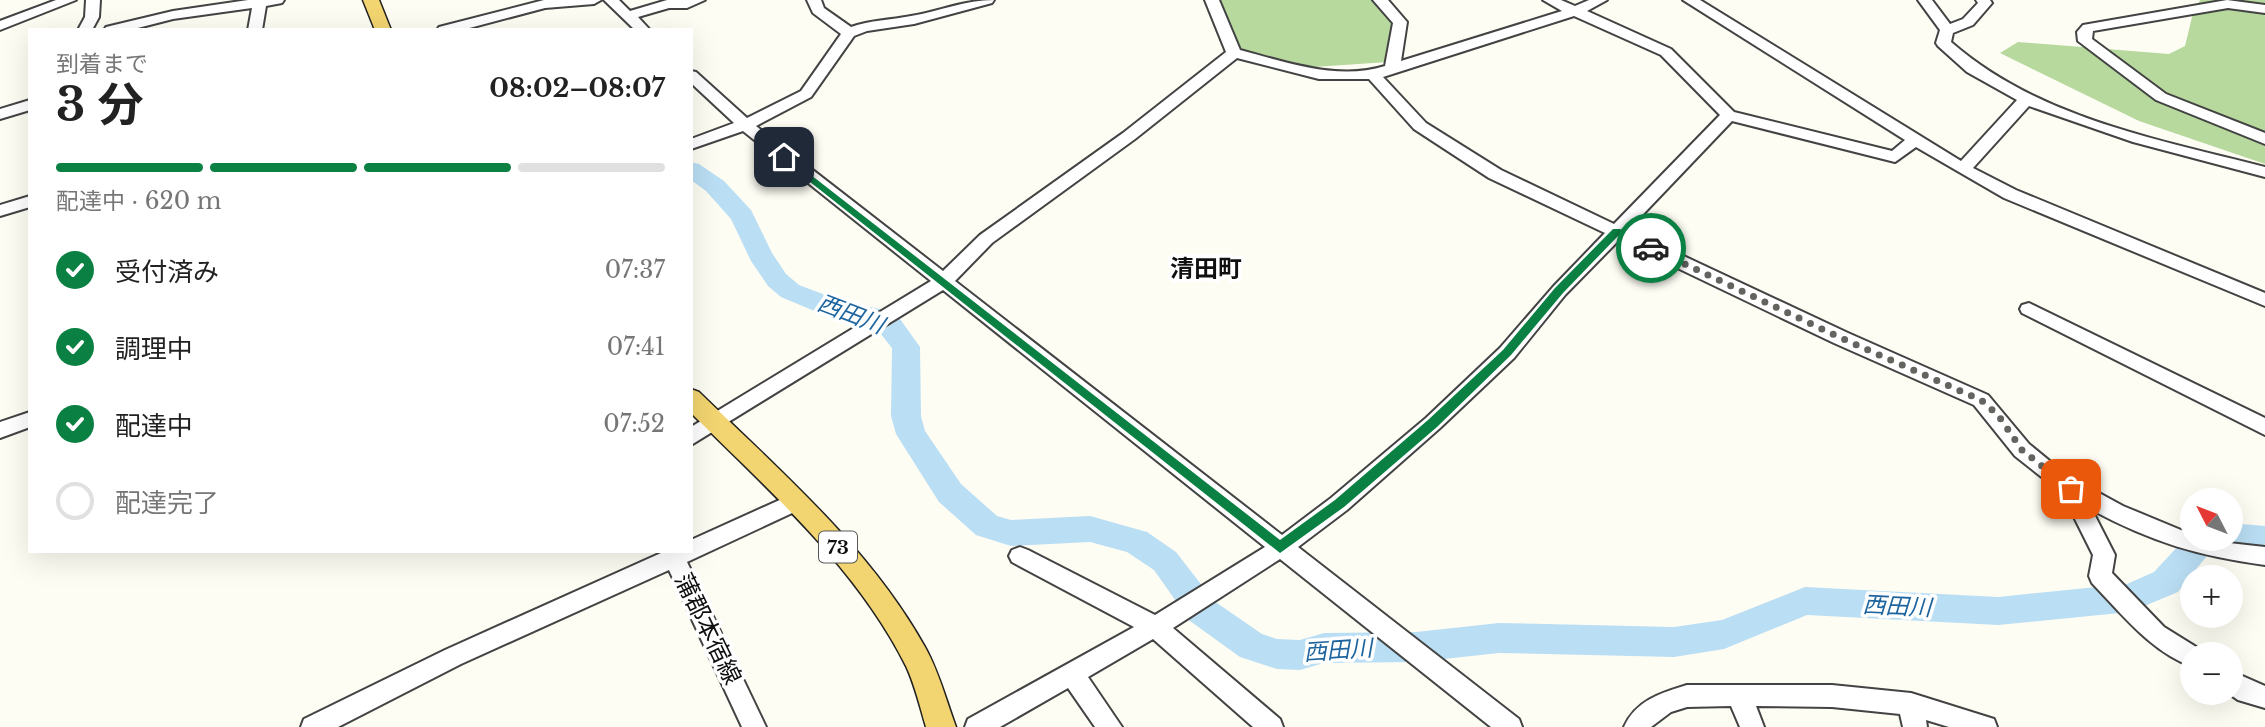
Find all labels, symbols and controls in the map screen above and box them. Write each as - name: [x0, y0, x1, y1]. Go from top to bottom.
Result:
- text: 到着まで: [56, 50, 148, 78]
- text: 08:02–08:07: [489, 72, 665, 104]
- text: 3 分: [56, 76, 144, 133]
- pin: [754, 127, 814, 187]
- icon: home: [765, 138, 803, 176]
- text: 配達中 · 620 m: [56, 187, 221, 215]
- courier: [1616, 213, 1686, 283]
- icon: car: [1632, 229, 1670, 267]
- icon: check: [56, 251, 94, 289]
- district label: 清田町: [1170, 254, 1242, 283]
- text: 受付済み: [115, 256, 219, 288]
- text: 07:37: [605, 256, 665, 284]
- water label: 西田川: [814, 289, 891, 341]
- icon: check: [56, 328, 94, 366]
- text: 調理中: [115, 333, 193, 365]
- text: 07:41: [607, 333, 665, 361]
- icon: check: [56, 405, 94, 443]
- text: 配達中: [115, 410, 193, 442]
- text: 07:52: [603, 410, 665, 438]
- pin: [2041, 459, 2101, 519]
- icon: bag: [2052, 470, 2090, 508]
- text: 配達完了: [115, 487, 219, 519]
- north arrow: [2180, 488, 2244, 551]
- map controls: [2180, 488, 2243, 705]
- road number: 73: [819, 532, 857, 562]
- button: +: [2180, 565, 2243, 628]
- street label: 蒲郡本宿線: [669, 568, 748, 689]
- water label: 西田川: [1862, 590, 1935, 622]
- water label: 西田川: [1303, 633, 1376, 666]
- button: −: [2180, 642, 2243, 705]

